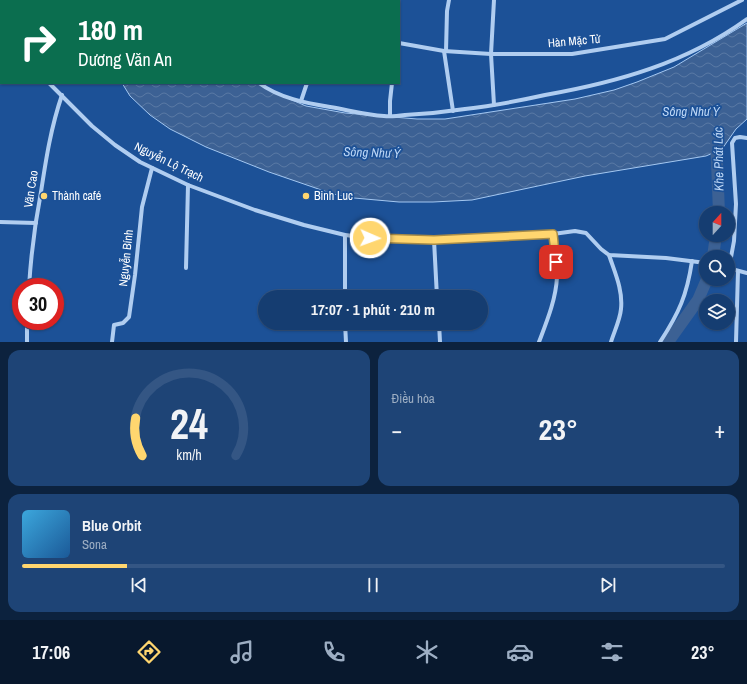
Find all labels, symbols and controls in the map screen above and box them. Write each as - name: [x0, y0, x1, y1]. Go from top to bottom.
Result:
- text: 180 m: [78, 11, 143, 49]
- icon: right: [12, 16, 64, 68]
- street label: Hàn Mặc Tử: [547, 31, 601, 51]
- text: Dương Văn An: [78, 47, 172, 72]
- water label: Sông Như Ý: [662, 103, 721, 120]
- water label: Khe Phát Lác: [709, 126, 728, 191]
- street label: Nguyễn Lộ Trạch: [132, 138, 206, 186]
- water label: Sông Như Ý: [343, 143, 402, 162]
- street label: Văn Cao: [20, 169, 42, 209]
- place label: Thành café: [52, 188, 101, 204]
- place label: Binh Luc: [314, 188, 353, 204]
- marker: Thành café: [39, 191, 49, 201]
- marker: Binh Luc: [301, 191, 311, 201]
- north arrow: [699, 206, 735, 242]
- map controls: [699, 206, 735, 330]
- position arrow: [349, 217, 391, 259]
- street label: Nguyễn Bính: [115, 229, 137, 287]
- pin: [539, 245, 573, 279]
- button: search: [699, 250, 735, 286]
- icon: arrive: [545, 251, 567, 273]
- speed limit sign: 30: [12, 278, 64, 330]
- button: layers: [699, 294, 735, 330]
- text: 17:07 · 1 phút · 210 m: [311, 299, 435, 320]
- text: Điều hòa: [392, 390, 435, 407]
- text: 24: [170, 396, 208, 452]
- text: 23°: [539, 409, 578, 449]
- text: −: [392, 415, 402, 445]
- text: +: [714, 415, 725, 445]
- text: km/h: [176, 445, 201, 464]
- text: Blue Orbit: [82, 515, 141, 536]
- text: Sona: [82, 536, 107, 553]
- icon: previous: [128, 574, 150, 596]
- icon: pause: [362, 574, 384, 596]
- icon: next: [597, 574, 619, 596]
- icon: directions: [135, 638, 163, 666]
- icon: music: [228, 638, 256, 666]
- icon: phone: [320, 638, 348, 666]
- icon: climate: [413, 638, 441, 666]
- icon: car: [506, 638, 534, 666]
- icon: filters: [598, 638, 626, 666]
- text: 17:06: [32, 640, 70, 665]
- text: 23°: [691, 640, 715, 665]

